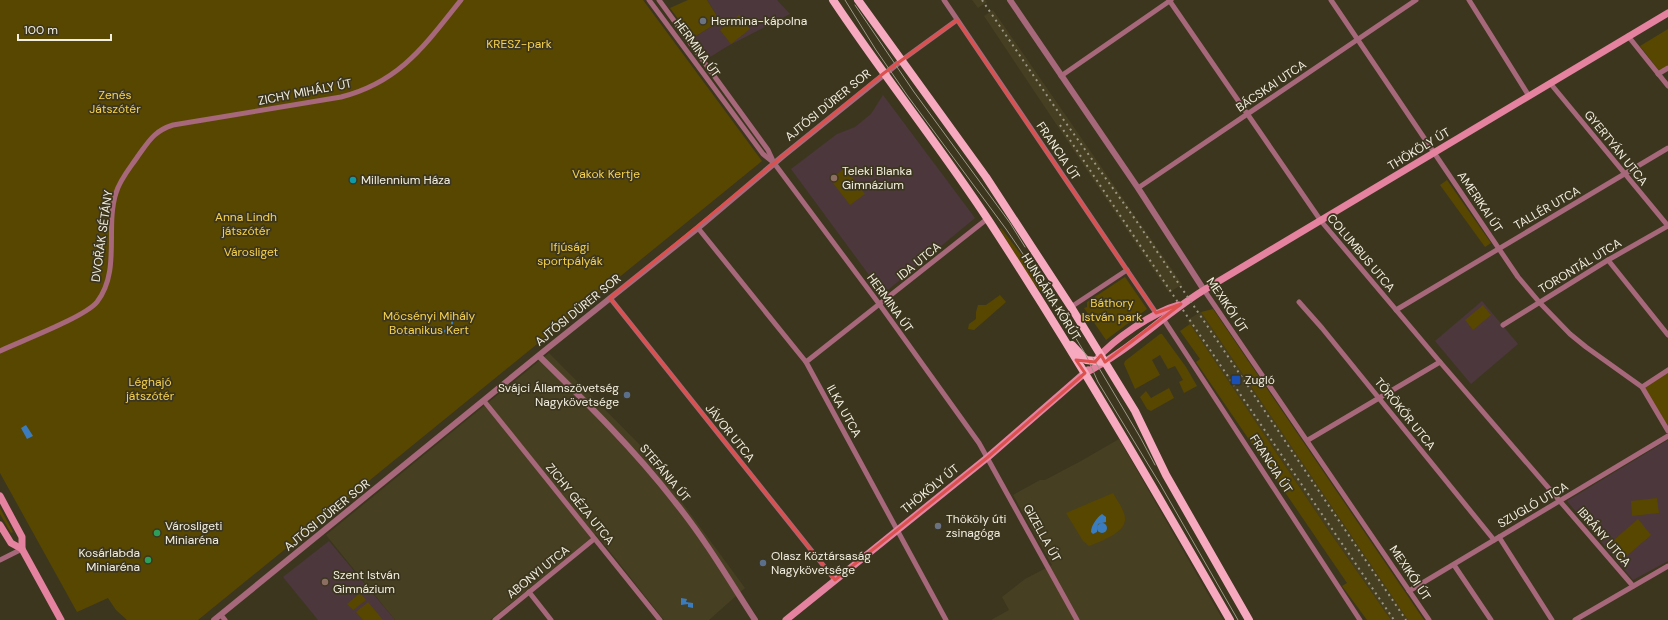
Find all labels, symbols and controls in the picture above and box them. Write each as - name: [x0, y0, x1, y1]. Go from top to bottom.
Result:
- place label: Hermina-kápolna: [711, 13, 807, 29]
- street label: HERMINA ÚT: [670, 15, 724, 81]
- scale bar: [18, 16, 111, 42]
- marker: Hermina-kápolna: [698, 16, 708, 26]
- text: 100 m: [24, 22, 58, 38]
- park label: KRESZ-park: [486, 36, 552, 52]
- street label: BÁCSKAI UTCA: [1233, 57, 1309, 115]
- street label: AJTÓSI DÜRER SOR: [782, 65, 874, 145]
- street label: ZICHY MIHÁLY ÚT: [257, 75, 353, 109]
- park label: Zenés Játszótér: [89, 87, 141, 117]
- street label: GYERTYÁN UTCA: [1581, 107, 1651, 189]
- street label: FRANCIA ÚT: [1033, 119, 1084, 183]
- street label: THÖKÖLY ÚT: [1385, 124, 1453, 174]
- place label: Teleki Blanka Gimnázium: [842, 163, 912, 193]
- park label: Vakok Kertje: [572, 166, 640, 182]
- street label: AMERIKAI ÚT: [1454, 168, 1506, 236]
- place label: Millennium Háza: [361, 172, 450, 188]
- marker: Teleki Blanka Gimnázium: [829, 173, 839, 183]
- marker: Millennium Háza: [348, 175, 358, 185]
- street label: TALLÉR UTCA: [1511, 183, 1583, 233]
- street label: DVOŘÁK SÉTÁNY: [88, 189, 116, 283]
- park label: Anna Lindh játszótér: [215, 209, 277, 239]
- street label: COLUMBUS UTCA: [1324, 210, 1399, 296]
- street label: TORONTÁL UTCA: [1536, 235, 1624, 297]
- street label: IDA UTCA: [894, 238, 944, 284]
- park label: Ifjúsági sportpályák: [537, 239, 603, 269]
- park label: Városliget: [224, 244, 279, 260]
- street label: HUNGÁRIA KÖRÚT: [1018, 250, 1084, 344]
- street label: AJTÓSI DÜRER SOR: [532, 270, 624, 350]
- street label: HERMINA ÚT: [863, 270, 917, 336]
- street label: MEXIKÓI ÚT: [1203, 274, 1251, 336]
- park label: Báthory István park: [1082, 295, 1142, 325]
- park label: Mőcsényi Mihály Botanikus Kert: [383, 308, 475, 338]
- place label: Zugló: [1245, 372, 1275, 388]
- park label: Léghajó játszótér: [125, 374, 175, 404]
- marker: Zugló: [1230, 374, 1242, 386]
- street label: TÖRÖKŐR UTCA: [1371, 375, 1439, 454]
- place label: Svájci Államszövetség Nagykövetsége: [498, 380, 619, 410]
- street label: ILKA UTCA: [823, 382, 865, 440]
- marker: Svájci Államszövetség Nagykövetsége: [622, 390, 632, 400]
- street label: JÁVOR UTCA: [702, 401, 758, 465]
- street label: FRANCIA ÚT: [1246, 432, 1296, 497]
- street label: STEFÁNIA ÚT: [636, 441, 694, 505]
- street label: ZICHY GÉZA UTCA: [542, 460, 618, 548]
- street label: THÖKÖLY ÚT: [898, 461, 962, 517]
- street label: AJTÓSI DÜRER SOR: [281, 475, 373, 555]
- street label: SZUGLÓ UTCA: [1495, 478, 1571, 532]
- street label: GIZELLA ÚT: [1020, 501, 1065, 565]
- street label: IBRÁNY UTCA: [1574, 504, 1634, 570]
- place label: Thököly úti zsinagóga: [946, 511, 1007, 541]
- place label: Városligeti Miniaréna: [165, 518, 223, 548]
- marker: Thököly úti zsinagóga: [933, 521, 943, 531]
- marker: Városligeti Miniaréna: [152, 528, 162, 538]
- street label: ABONYI UTCA: [503, 542, 573, 602]
- street label: MEXIKÓI ÚT: [1386, 542, 1434, 604]
- place label: Kosárlabda Miniaréna: [79, 545, 140, 575]
- place label: Olasz Köztársaság Nagykövetsége: [771, 548, 871, 578]
- marker: Kosárlabda Miniaréna: [143, 555, 153, 565]
- marker: Olasz Köztársaság Nagykövetsége: [758, 558, 768, 568]
- place label: Szent István Gimnázium: [333, 567, 400, 597]
- marker: Szent István Gimnázium: [320, 577, 330, 587]

